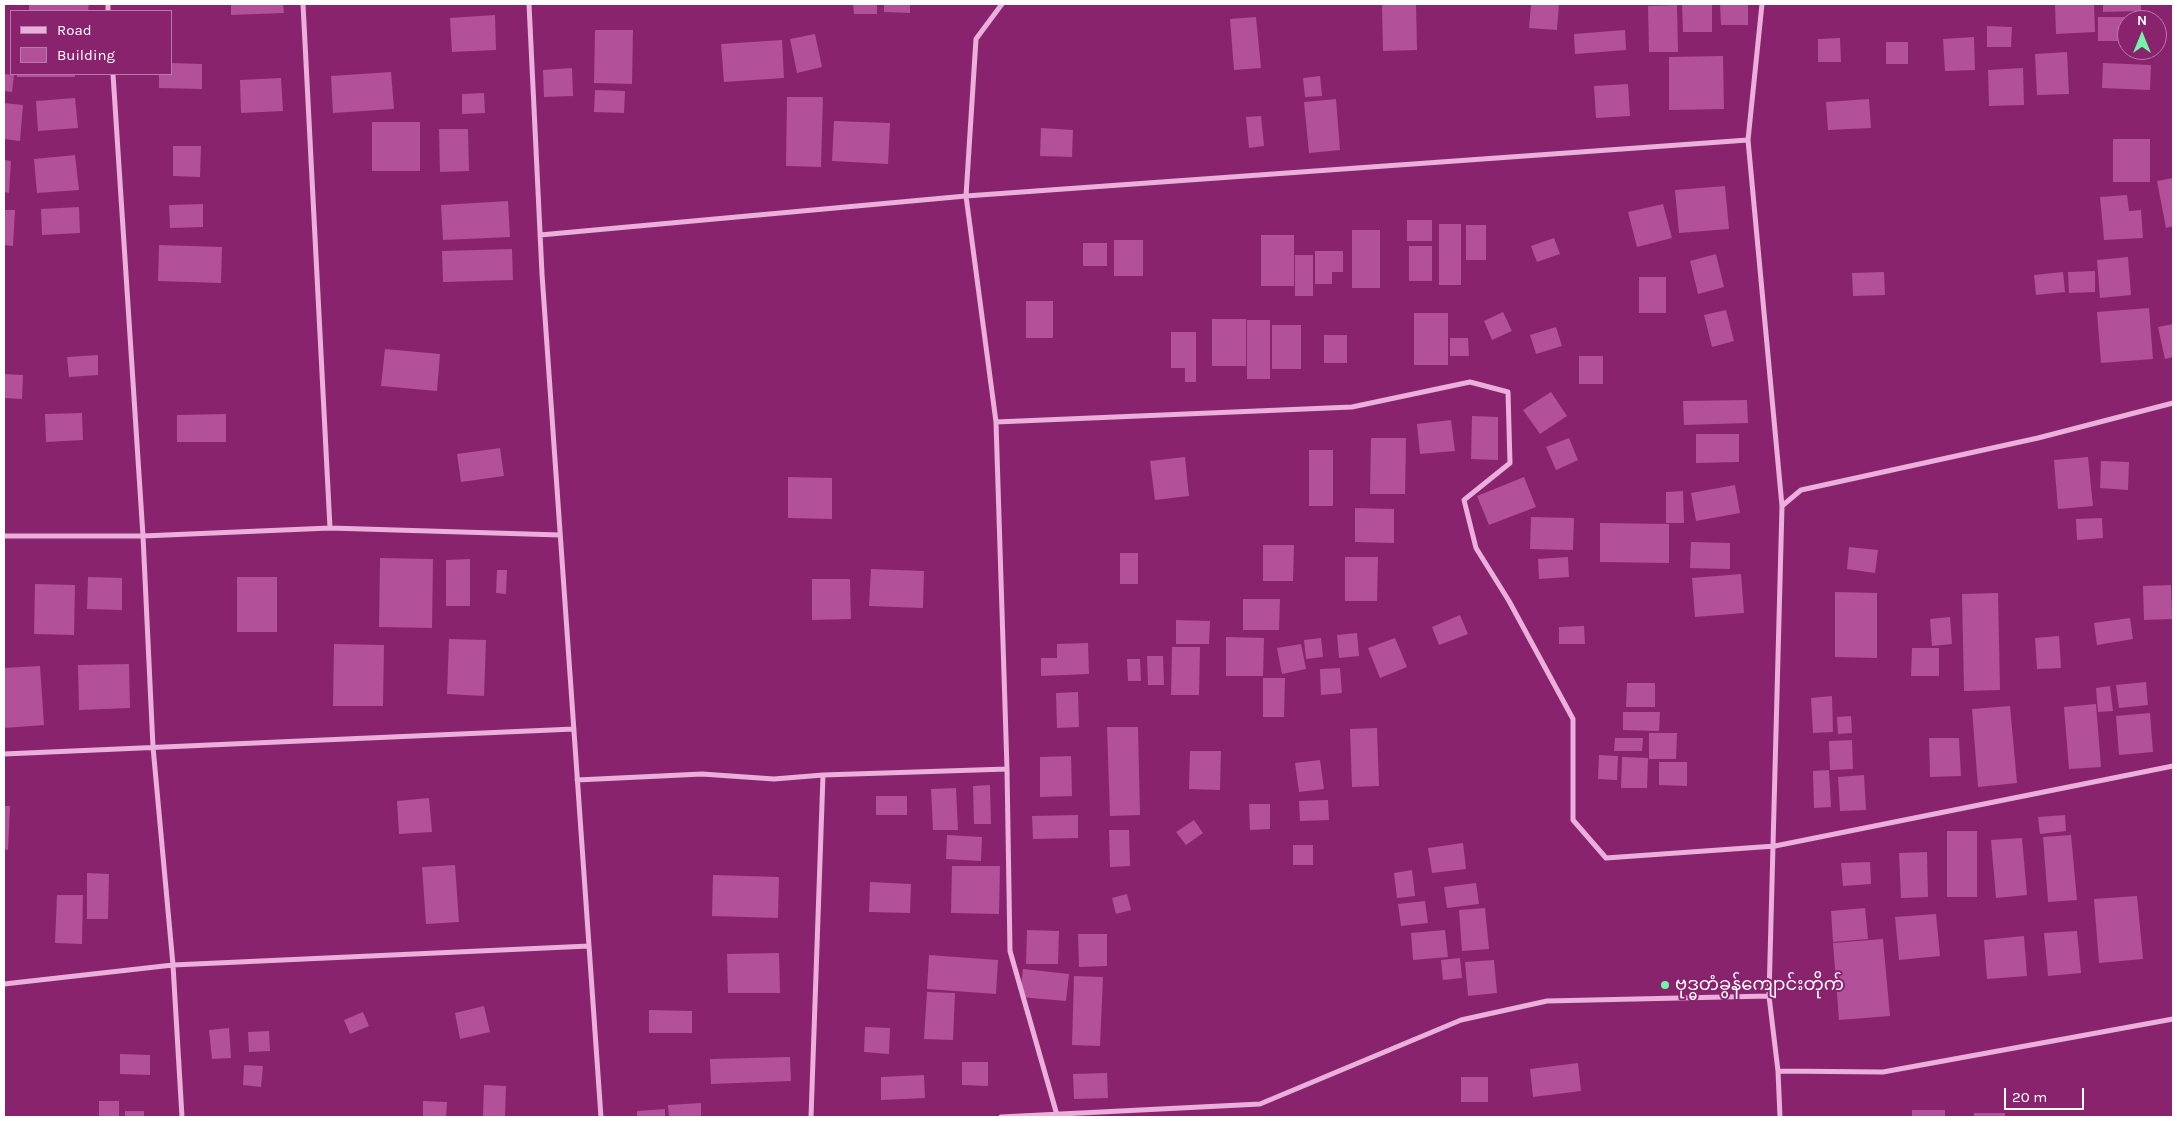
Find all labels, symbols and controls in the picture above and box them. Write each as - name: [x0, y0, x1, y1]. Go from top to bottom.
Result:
- legend: [10, 10, 172, 75]
- north arrow: [2117, 10, 2167, 60]
- text: N: [2137, 12, 2147, 29]
- text: Road: [57, 21, 92, 39]
- text: Building: [57, 46, 115, 64]
- place label: ဗုဒ္ဓတံခွန်ကျောင်းတိုက်: [1675, 974, 1844, 996]
- marker: ဗုဒ္ဓတံခွန်ကျောင်းတိုက်: [1659, 979, 1671, 991]
- scale bar: [2007, 1078, 2087, 1110]
- text: 20 m: [2012, 1088, 2047, 1106]

